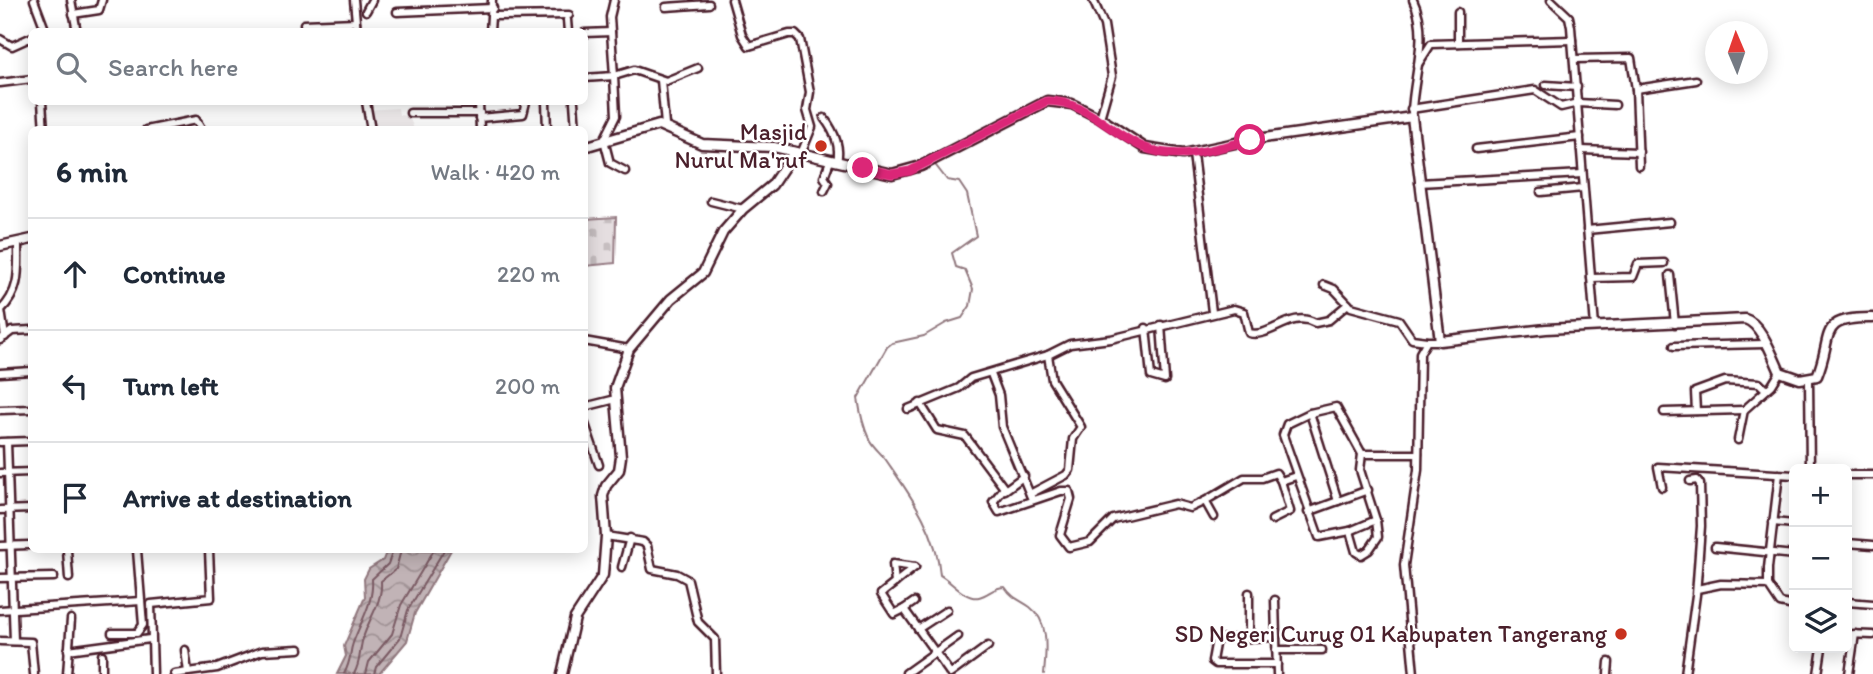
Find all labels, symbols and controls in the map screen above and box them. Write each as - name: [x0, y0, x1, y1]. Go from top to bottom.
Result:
- north arrow: [1705, 21, 1768, 84]
- search box: [28, 28, 588, 105]
- icon: search: [52, 48, 90, 86]
- text: Search here: [108, 51, 238, 83]
- place label: Masjid Nurul Ma'ruf: [675, 117, 808, 174]
- route start: [1234, 124, 1265, 155]
- marker: Masjid Nurul Ma'ruf: [813, 138, 829, 154]
- route end: [847, 152, 878, 183]
- text: 6 min: [56, 153, 128, 190]
- text: Walk · 420 m: [430, 158, 560, 186]
- icon: ahead: [56, 255, 94, 293]
- text: Continue: [123, 258, 226, 290]
- text: 220 m: [497, 260, 560, 288]
- icon: left: [56, 367, 94, 405]
- text: Turn left: [123, 370, 219, 402]
- text: 200 m: [495, 372, 560, 400]
- map controls: [1789, 464, 1852, 653]
- button: +: [1789, 464, 1852, 527]
- icon: arrive: [56, 479, 94, 517]
- text: Arrive at destination: [123, 482, 352, 514]
- button: −: [1789, 527, 1852, 590]
- button: layers: [1789, 590, 1852, 653]
- place label: SD Negeri Curug 01 Kabupaten Tangerang: [1175, 619, 1608, 648]
- marker: SD Negeri Curug 01 Kabupaten Tangerang: [1613, 626, 1629, 642]

